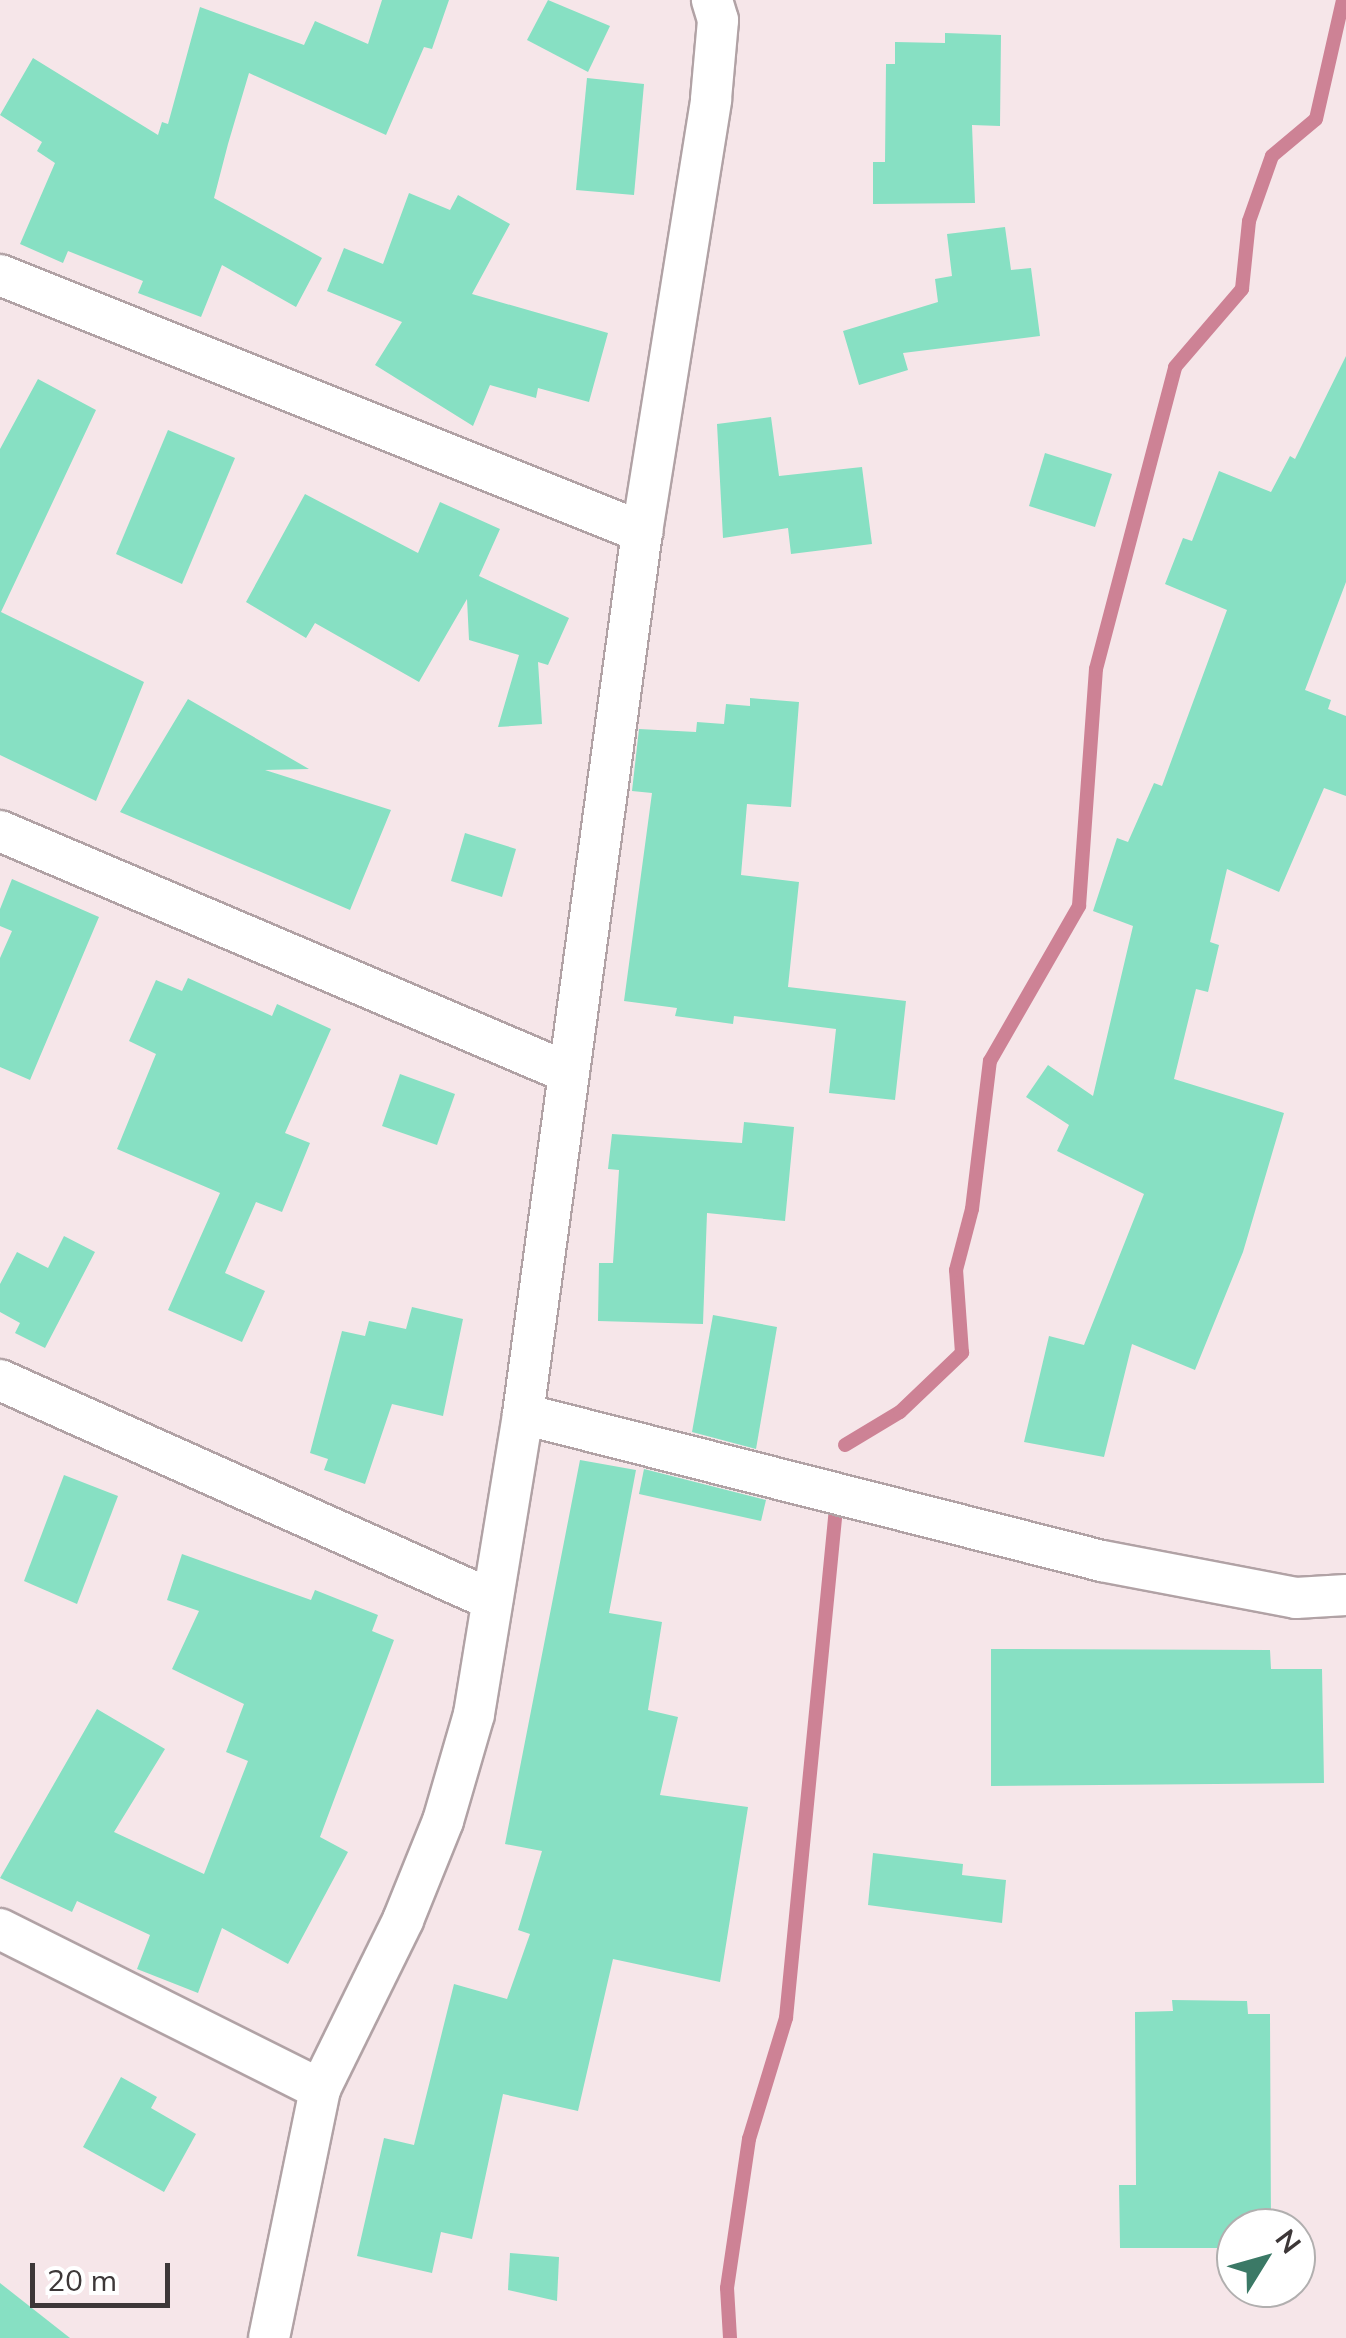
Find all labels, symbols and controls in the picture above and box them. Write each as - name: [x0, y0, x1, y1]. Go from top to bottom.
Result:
- north arrow: [1216, 2208, 1316, 2308]
- text: N: [1268, 2222, 1309, 2260]
- scale bar: [35, 2243, 175, 2305]
- text: 20 m: [47, 2261, 117, 2299]

